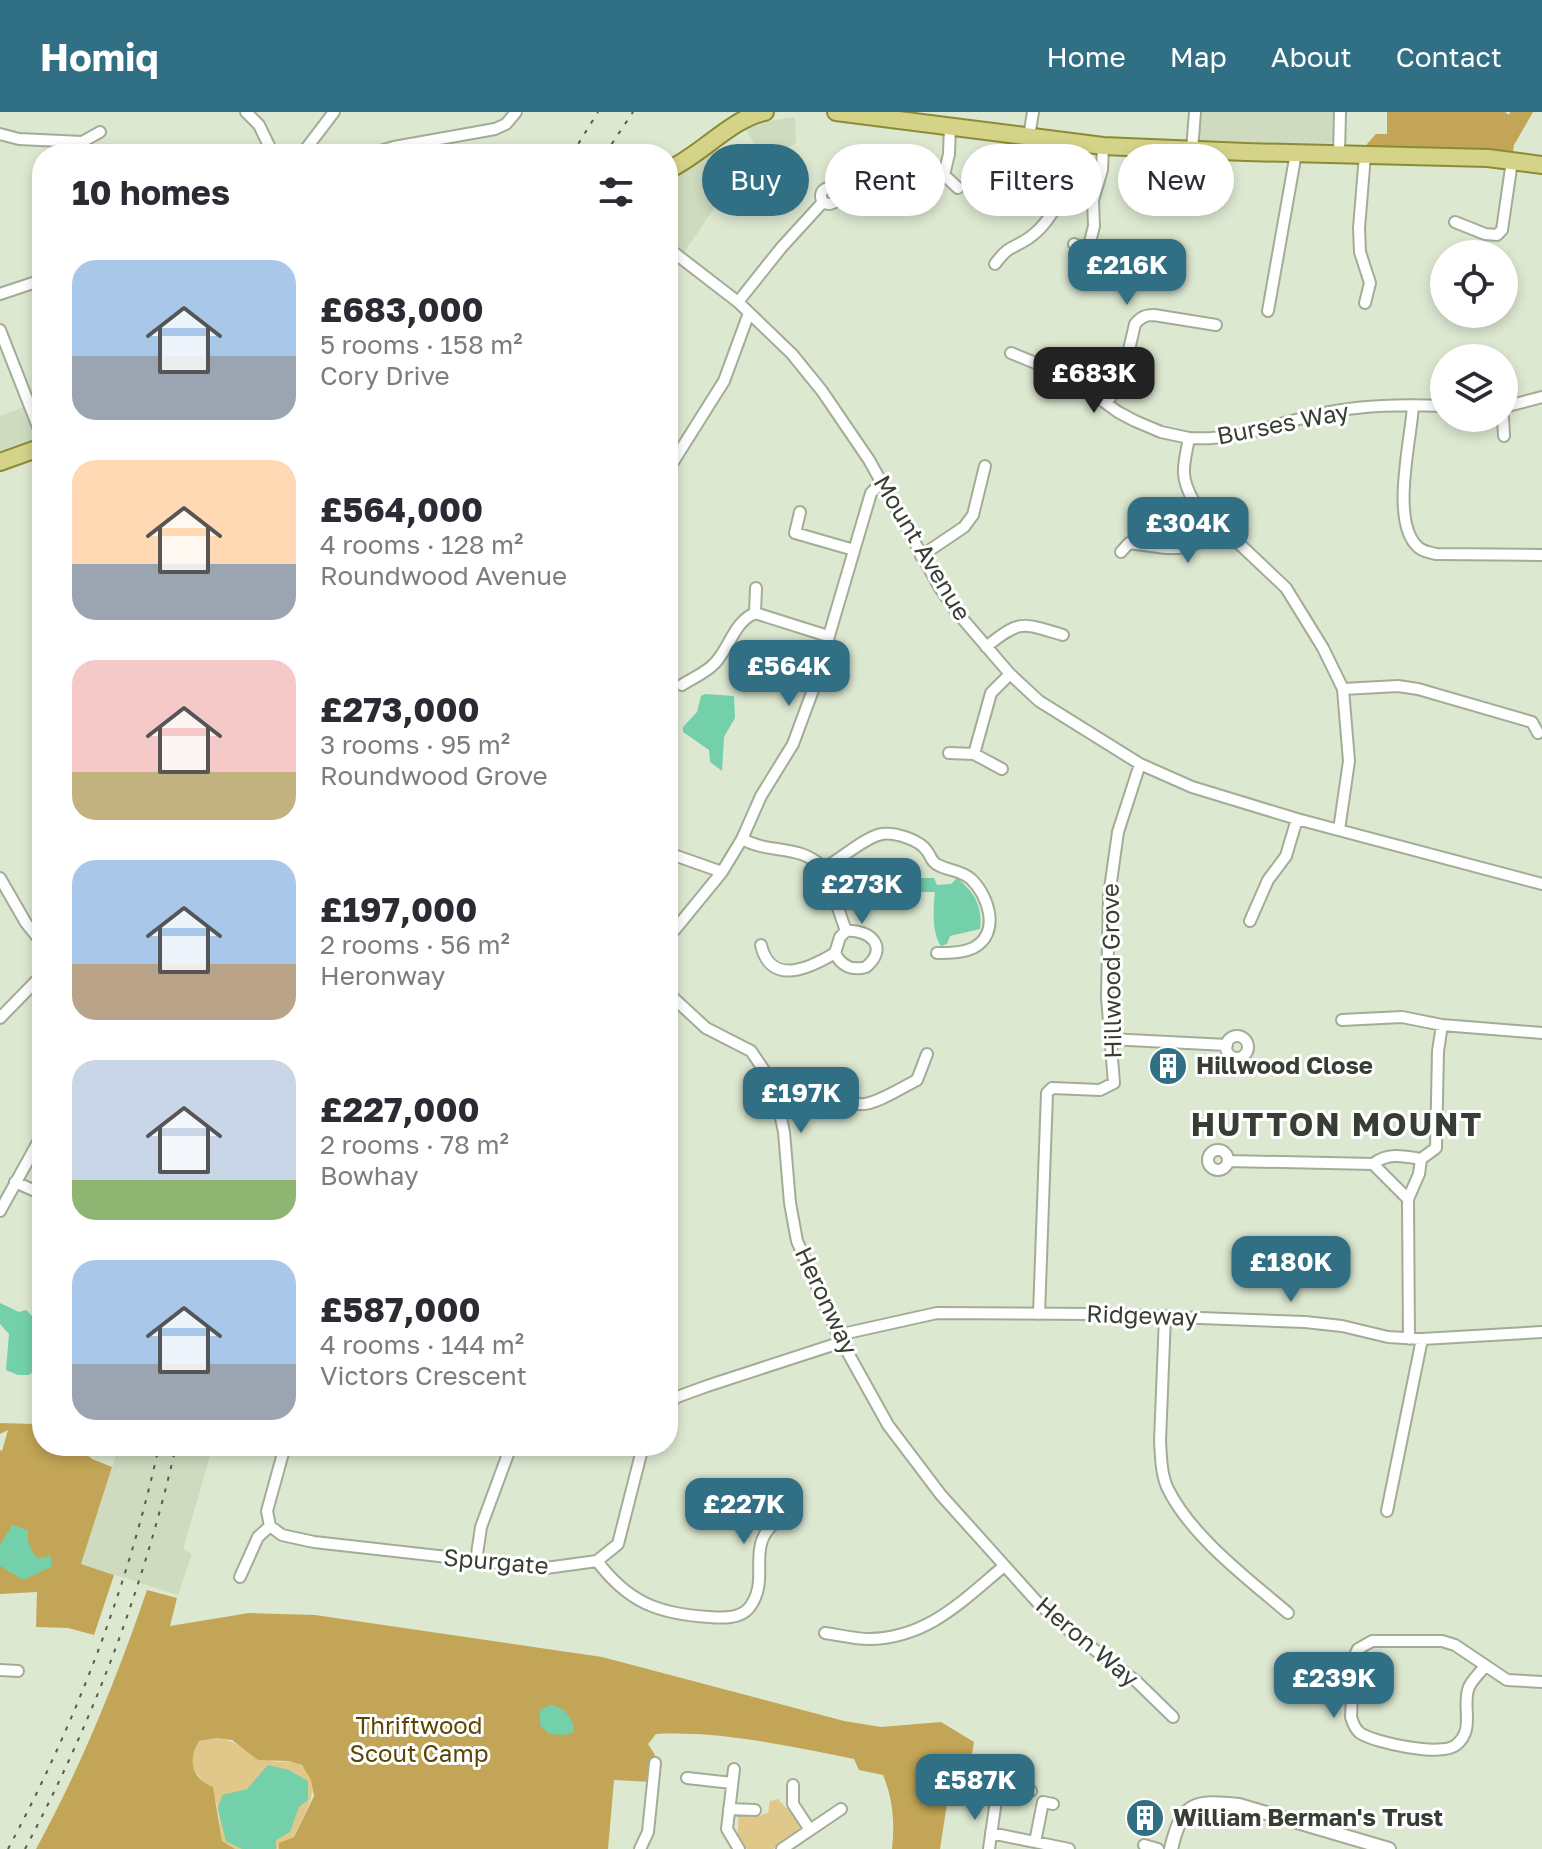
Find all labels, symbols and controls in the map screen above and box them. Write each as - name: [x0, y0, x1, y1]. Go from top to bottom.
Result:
- text: Homiq: [40, 34, 159, 79]
- text: Home: [1047, 40, 1126, 73]
- text: Map: [1170, 40, 1227, 73]
- text: About: [1271, 40, 1352, 73]
- text: Contact: [1396, 40, 1502, 73]
- chip: Buy: [702, 144, 809, 216]
- chip: Rent: [825, 144, 945, 216]
- chip: Filters: [961, 144, 1102, 216]
- chip: New: [1118, 144, 1234, 216]
- icon: filters: [594, 170, 638, 214]
- text: 10 homes: [72, 172, 230, 212]
- pin: £216K: [1071, 239, 1183, 307]
- map controls: [1430, 240, 1518, 432]
- button: locate: [1430, 240, 1518, 328]
- text: £216K: [1086, 249, 1168, 280]
- text: £683,000: [320, 289, 484, 329]
- icon: home: [136, 292, 232, 388]
- text: 5 rooms · 158 m²: [320, 329, 523, 360]
- button: layers: [1430, 344, 1518, 432]
- pin: £683K: [1038, 347, 1150, 415]
- text: £683K: [1051, 357, 1137, 388]
- text: Cory Drive: [320, 360, 450, 391]
- street label: Burses Way: [1214, 396, 1351, 450]
- street label: Mount Avenue: [869, 469, 978, 625]
- text: £564,000: [320, 489, 483, 529]
- icon: home: [136, 492, 232, 588]
- pin: £304K: [1132, 497, 1244, 565]
- text: £304K: [1145, 507, 1231, 538]
- text: 4 rooms · 128 m²: [320, 529, 523, 560]
- text: Roundwood Avenue: [320, 560, 567, 591]
- pin: £564K: [733, 640, 845, 708]
- text: £564K: [747, 650, 831, 681]
- text: £273,000: [320, 689, 480, 729]
- icon: home: [136, 692, 232, 788]
- text: 3 rooms · 95 m²: [320, 729, 510, 760]
- text: Roundwood Grove: [320, 760, 548, 791]
- pin: £273K: [806, 858, 918, 926]
- text: £273K: [821, 868, 903, 899]
- street label: Hillwood Grove: [1094, 883, 1127, 1059]
- text: £197,000: [320, 889, 477, 929]
- icon: home: [136, 892, 232, 988]
- text: 2 rooms · 56 m²: [320, 929, 510, 960]
- text: Heronway: [320, 960, 445, 991]
- building icon: Hillwood Close: [1147, 1045, 1189, 1087]
- place label: Hillwood Close: [1196, 1050, 1373, 1079]
- pin: £197K: [745, 1067, 857, 1135]
- text: £197K: [761, 1077, 841, 1108]
- text: £227,000: [320, 1089, 480, 1129]
- icon: home: [136, 1092, 232, 1188]
- district label: HUTTON MOUNT: [1191, 1105, 1483, 1143]
- text: 2 rooms · 78 m²: [320, 1129, 509, 1160]
- text: Bowhay: [320, 1160, 419, 1191]
- pin: £180K: [1235, 1236, 1347, 1304]
- street label: Heronway: [790, 1242, 865, 1359]
- text: £180K: [1250, 1246, 1332, 1277]
- text: £587,000: [320, 1289, 481, 1329]
- icon: home: [136, 1292, 232, 1388]
- street label: Ridgeway: [1086, 1298, 1198, 1331]
- text: 4 rooms · 144 m²: [320, 1329, 524, 1360]
- text: Victors Crescent: [320, 1360, 527, 1391]
- pin: £227K: [688, 1478, 800, 1546]
- text: £227K: [703, 1488, 785, 1519]
- street label: Spurgate: [442, 1541, 550, 1580]
- street label: Heron Way: [1031, 1590, 1145, 1692]
- pin: £239K: [1278, 1652, 1390, 1720]
- text: £239K: [1292, 1662, 1376, 1693]
- park label: Thriftwood Scout Camp: [350, 1710, 488, 1767]
- pin: £587K: [919, 1754, 1031, 1822]
- text: £587K: [934, 1764, 1016, 1795]
- building icon: William Berman's Trust: [1124, 1797, 1166, 1839]
- place label: William Berman's Trust: [1173, 1802, 1443, 1831]

